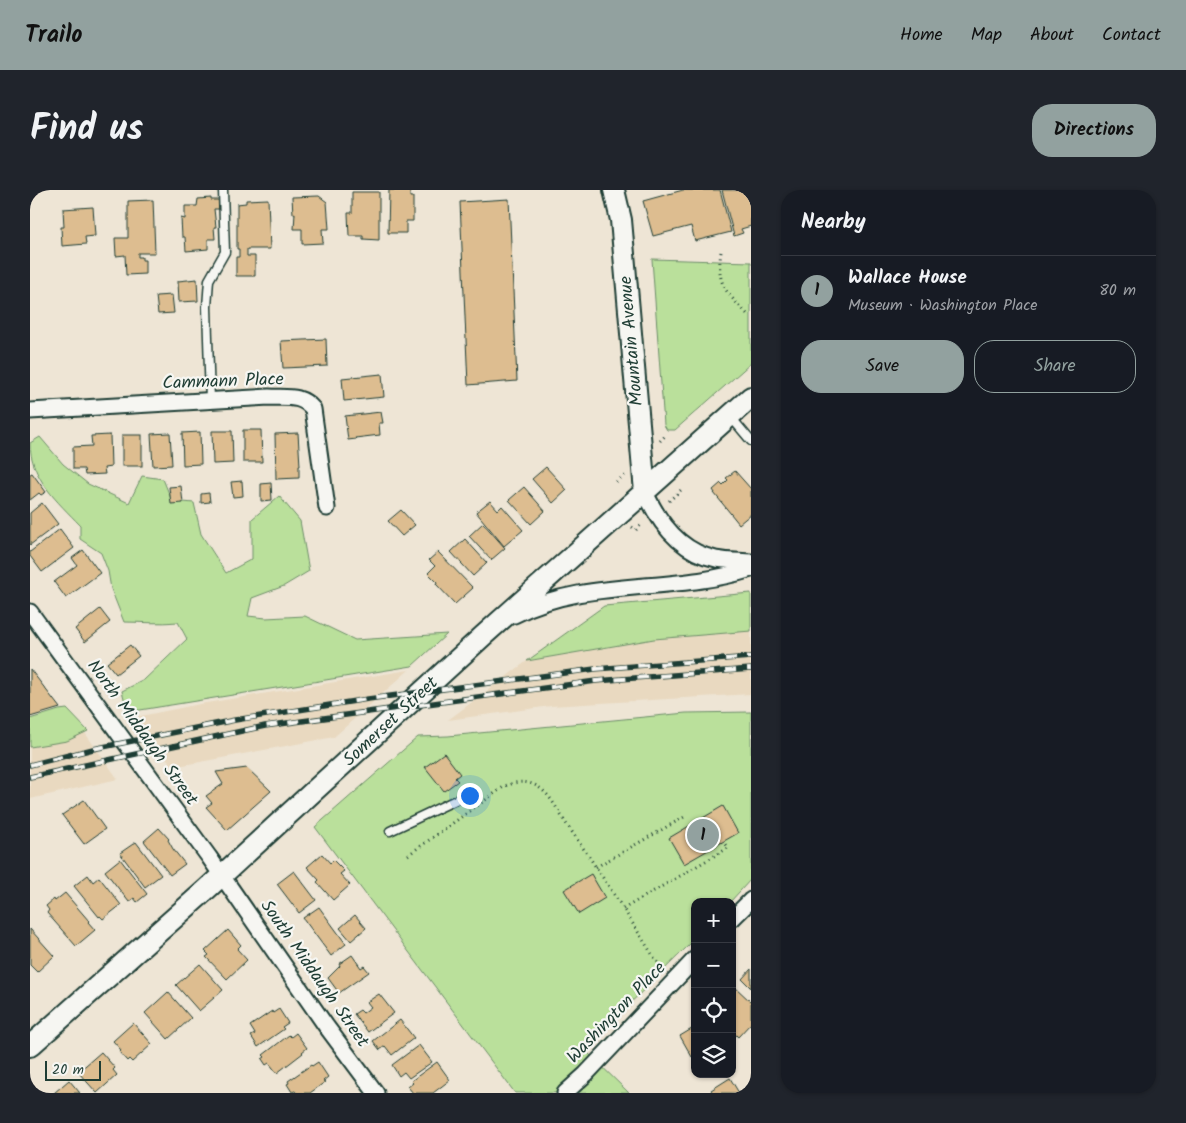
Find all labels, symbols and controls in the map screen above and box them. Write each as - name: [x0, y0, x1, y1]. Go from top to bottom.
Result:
- text: Trailo: [25, 16, 83, 55]
- text: Home: [900, 21, 943, 50]
- text: Map: [971, 21, 1002, 50]
- text: About: [1030, 21, 1074, 50]
- text: Contact: [1102, 21, 1161, 50]
- text: Find us: [30, 102, 143, 158]
- button: Directions: [1032, 104, 1156, 157]
- text: Nearby: [801, 206, 866, 239]
- text: Wallace House: [848, 263, 967, 293]
- street label: Mountain Avenue: [612, 275, 652, 407]
- text: 1: [815, 278, 819, 303]
- text: 80 m: [1099, 278, 1136, 303]
- text: Museum · Washington Place: [848, 293, 1038, 318]
- button: Save: [801, 340, 964, 393]
- button: Share: [974, 340, 1136, 393]
- street label: Cammann Place: [162, 365, 284, 399]
- street label: North Middaugh Street: [79, 654, 206, 813]
- street label: Somerset Street: [337, 669, 446, 774]
- your location: [457, 783, 483, 809]
- pin: 1: [687, 816, 719, 854]
- street label: South Middaugh Street: [252, 894, 377, 1055]
- map controls: [691, 898, 736, 1078]
- button: +: [691, 898, 736, 943]
- button: −: [691, 943, 736, 988]
- street label: Washington Place: [560, 955, 674, 1071]
- button: locate: [691, 988, 736, 1033]
- button: layers: [691, 1033, 736, 1078]
- scale bar: [45, 1058, 101, 1081]
- text: 20 m: [52, 1059, 84, 1081]

